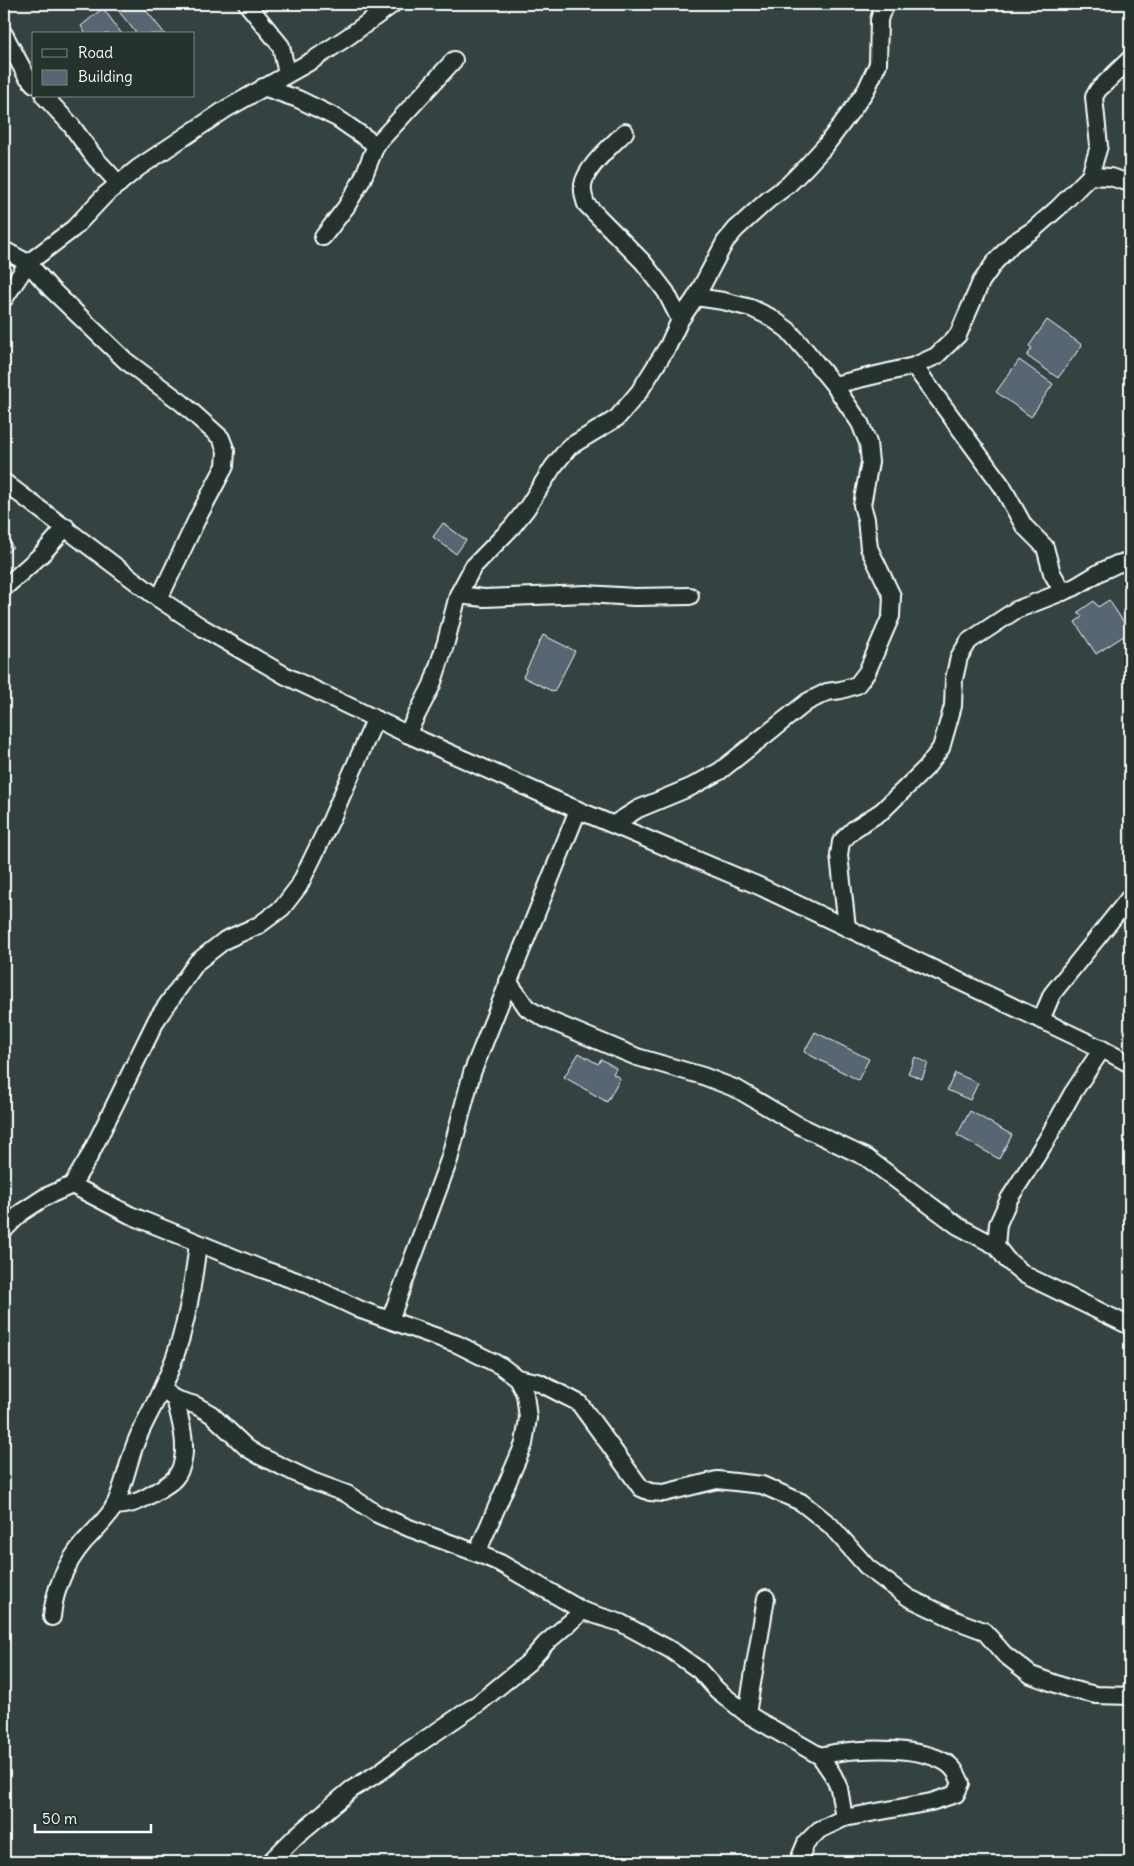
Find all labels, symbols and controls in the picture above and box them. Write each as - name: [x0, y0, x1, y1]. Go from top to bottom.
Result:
- legend: [32, 32, 195, 98]
- text: Road: [78, 43, 113, 62]
- text: Building: [78, 67, 133, 86]
- scale bar: [35, 1801, 151, 1833]
- text: 50 m: [42, 1809, 77, 1828]

